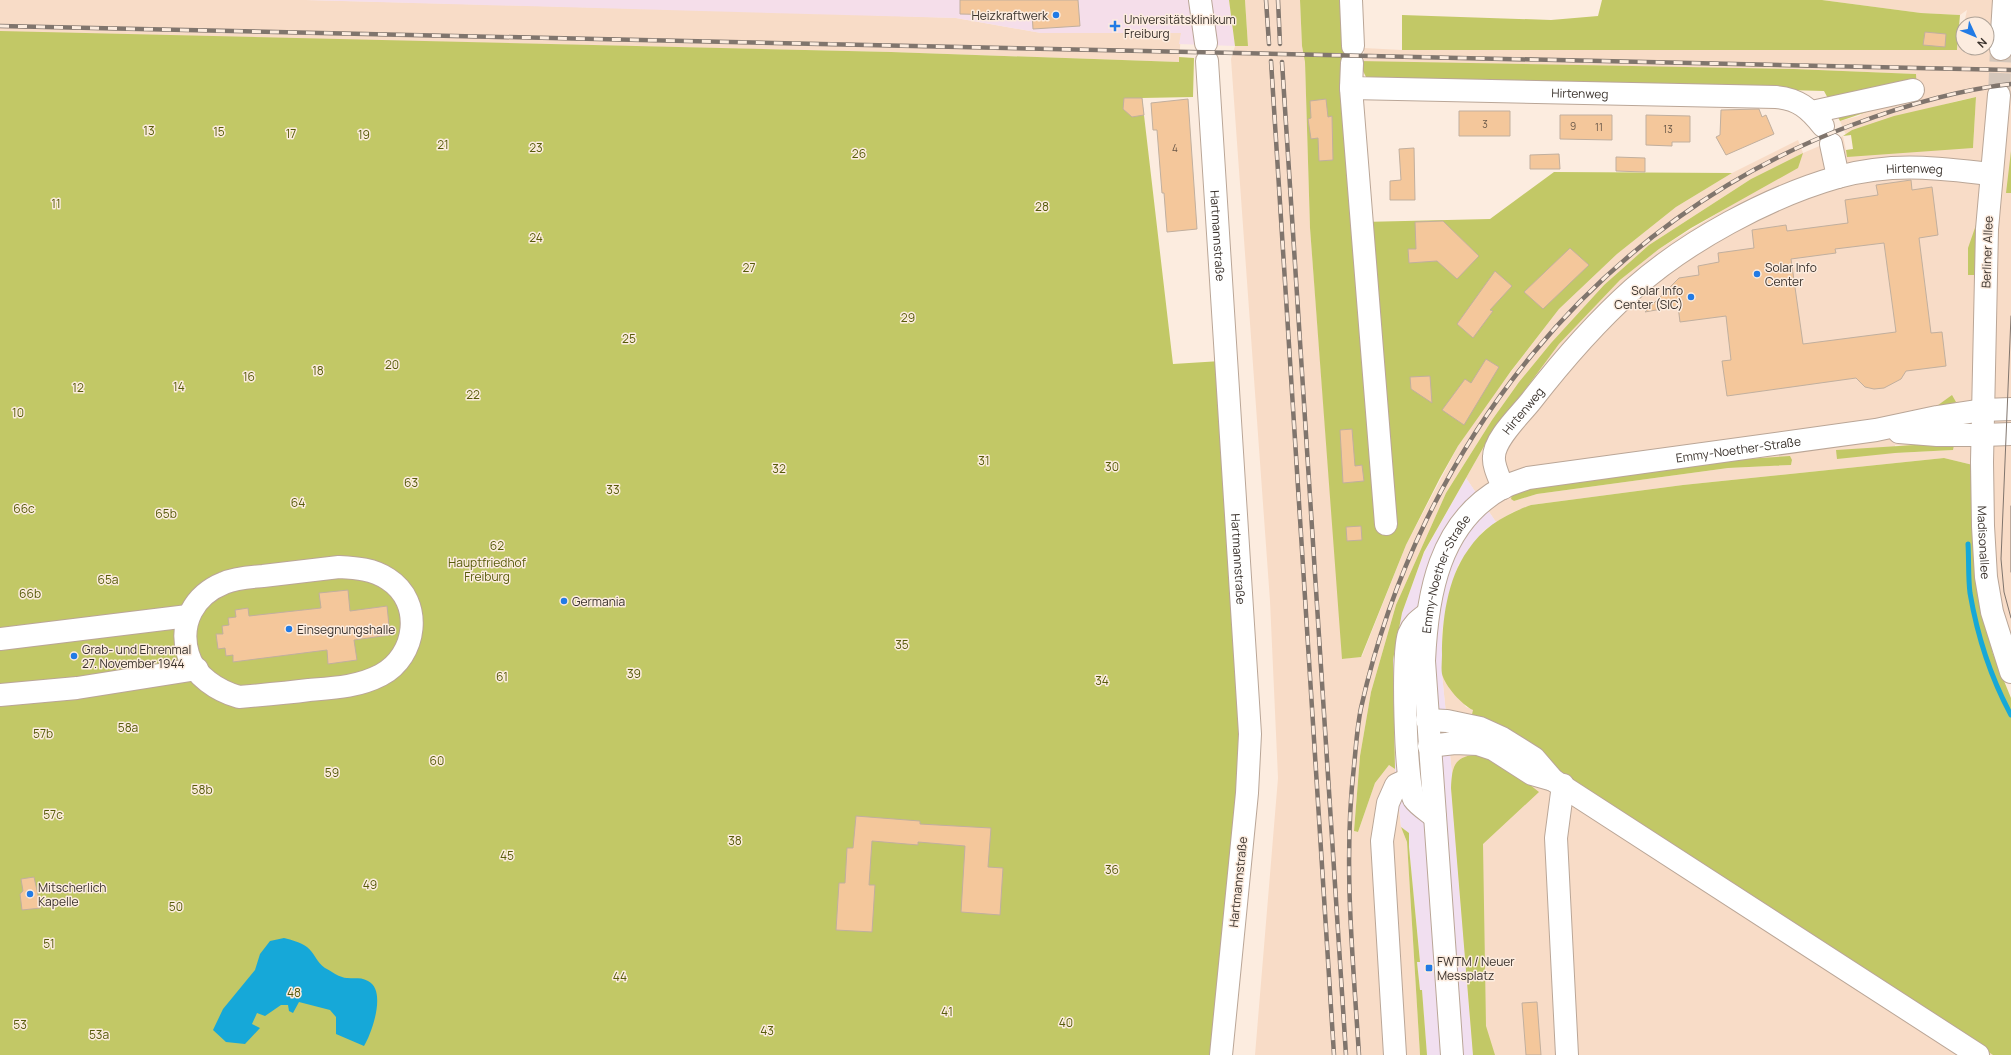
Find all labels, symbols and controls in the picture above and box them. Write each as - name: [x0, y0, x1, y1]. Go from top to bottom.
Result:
- place label: Heizkraftwerk: [972, 7, 1049, 24]
- marker: Heizkraftwerk: [1051, 10, 1061, 20]
- place label: Universitätsklinikum Freiburg: [1124, 11, 1236, 42]
- north arrow: [1955, 16, 1995, 56]
- marker: Universitätsklinikum Freiburg: [1109, 20, 1121, 32]
- text: N: [1974, 35, 1991, 51]
- street label: Hirtenweg: [1551, 84, 1609, 102]
- house number: 3: [1482, 117, 1488, 131]
- house number: 9: [1570, 119, 1576, 133]
- house number: 11: [1595, 120, 1603, 134]
- park label: 13: [143, 122, 155, 139]
- house number: 13: [1663, 122, 1673, 136]
- park label: 15: [213, 123, 225, 140]
- park label: 17: [286, 125, 296, 142]
- park label: 19: [358, 126, 370, 143]
- park label: 21: [437, 136, 449, 153]
- park label: 23: [529, 139, 543, 156]
- house number: 4: [1172, 141, 1178, 155]
- park label: 26: [852, 145, 866, 162]
- street label: Hirtenweg: [1886, 159, 1944, 178]
- street label: Hartmannstraße: [1207, 190, 1230, 282]
- park label: 11: [51, 195, 61, 212]
- park label: 28: [1035, 198, 1049, 215]
- street label: Berliner Allee: [1977, 216, 1997, 288]
- park label: 24: [529, 229, 543, 246]
- park label: 27: [743, 259, 755, 276]
- place label: Solar Info Center: [1765, 259, 1817, 290]
- marker: Solar Info Center: [1752, 269, 1762, 279]
- place label: Solar Info Center (SIC): [1614, 282, 1683, 313]
- marker: Solar Info Center (SIC): [1686, 292, 1696, 302]
- park label: 29: [901, 309, 915, 326]
- park label: 25: [622, 330, 636, 347]
- park label: 20: [385, 356, 399, 373]
- park label: 18: [312, 362, 324, 379]
- park label: 16: [243, 368, 255, 385]
- park label: 14: [173, 378, 185, 395]
- park label: 12: [72, 379, 84, 396]
- street label: Hirtenweg: [1498, 383, 1547, 438]
- park label: 22: [466, 386, 480, 403]
- park label: 10: [12, 404, 24, 421]
- street label: Emmy-Noether-Straße: [1675, 432, 1802, 466]
- park label: 31: [978, 452, 990, 469]
- park label: 30: [1105, 458, 1119, 475]
- park label: 32: [772, 460, 786, 477]
- park label: 63: [404, 474, 418, 491]
- park label: 33: [606, 481, 620, 498]
- park label: 64: [291, 494, 305, 511]
- park label: 66c: [13, 500, 35, 517]
- park label: 65b: [155, 505, 177, 522]
- street label: Madisonallee: [1974, 505, 1995, 580]
- street label: Emmy-Noether-Straße: [1417, 511, 1474, 634]
- street label: Hartmannstraße: [1227, 513, 1250, 605]
- park label: 62: [490, 537, 504, 554]
- park label: Hauptfriedhof Freiburg: [448, 554, 527, 585]
- park label: 65a: [97, 571, 119, 588]
- park label: 66b: [19, 585, 41, 602]
- place label: Germania: [572, 593, 625, 610]
- marker: Germania: [559, 596, 569, 606]
- place label: Einsegnungshalle: [297, 621, 395, 638]
- marker: Einsegnungshalle: [284, 624, 294, 634]
- park label: 35: [895, 636, 909, 653]
- place label: Grab- und Ehrenmal 27. November 1944: [82, 641, 191, 672]
- marker: Grab- und Ehrenmal 27. November 1944: [69, 651, 79, 661]
- park label: 39: [627, 665, 641, 682]
- park label: 61: [496, 668, 508, 685]
- park label: 34: [1095, 672, 1109, 689]
- park label: 58a: [118, 719, 138, 736]
- park label: 57b: [33, 725, 53, 742]
- park label: 60: [430, 752, 444, 769]
- park label: 59: [325, 764, 339, 781]
- park label: 58b: [191, 781, 213, 798]
- park label: 57c: [43, 806, 63, 823]
- park label: 38: [728, 832, 742, 849]
- street label: Hartmannstraße: [1225, 836, 1251, 928]
- park label: 45: [500, 847, 514, 864]
- park label: 36: [1105, 861, 1119, 878]
- park label: 49: [363, 876, 377, 893]
- place label: Mitscherlich Kapelle: [38, 879, 106, 910]
- marker: Mitscherlich Kapelle: [25, 889, 35, 899]
- park label: 50: [169, 898, 183, 915]
- park label: 51: [43, 935, 55, 952]
- place label: FWTM / Neuer Messplatz: [1437, 953, 1515, 984]
- marker: FWTM / Neuer Messplatz: [1424, 963, 1434, 973]
- park label: 44: [613, 968, 627, 985]
- park label: 48: [287, 984, 301, 1001]
- park label: 41: [941, 1003, 953, 1020]
- park label: 40: [1059, 1014, 1073, 1031]
- park label: 53: [13, 1016, 27, 1033]
- park label: 43: [760, 1022, 774, 1039]
- park label: 53a: [89, 1026, 109, 1043]

